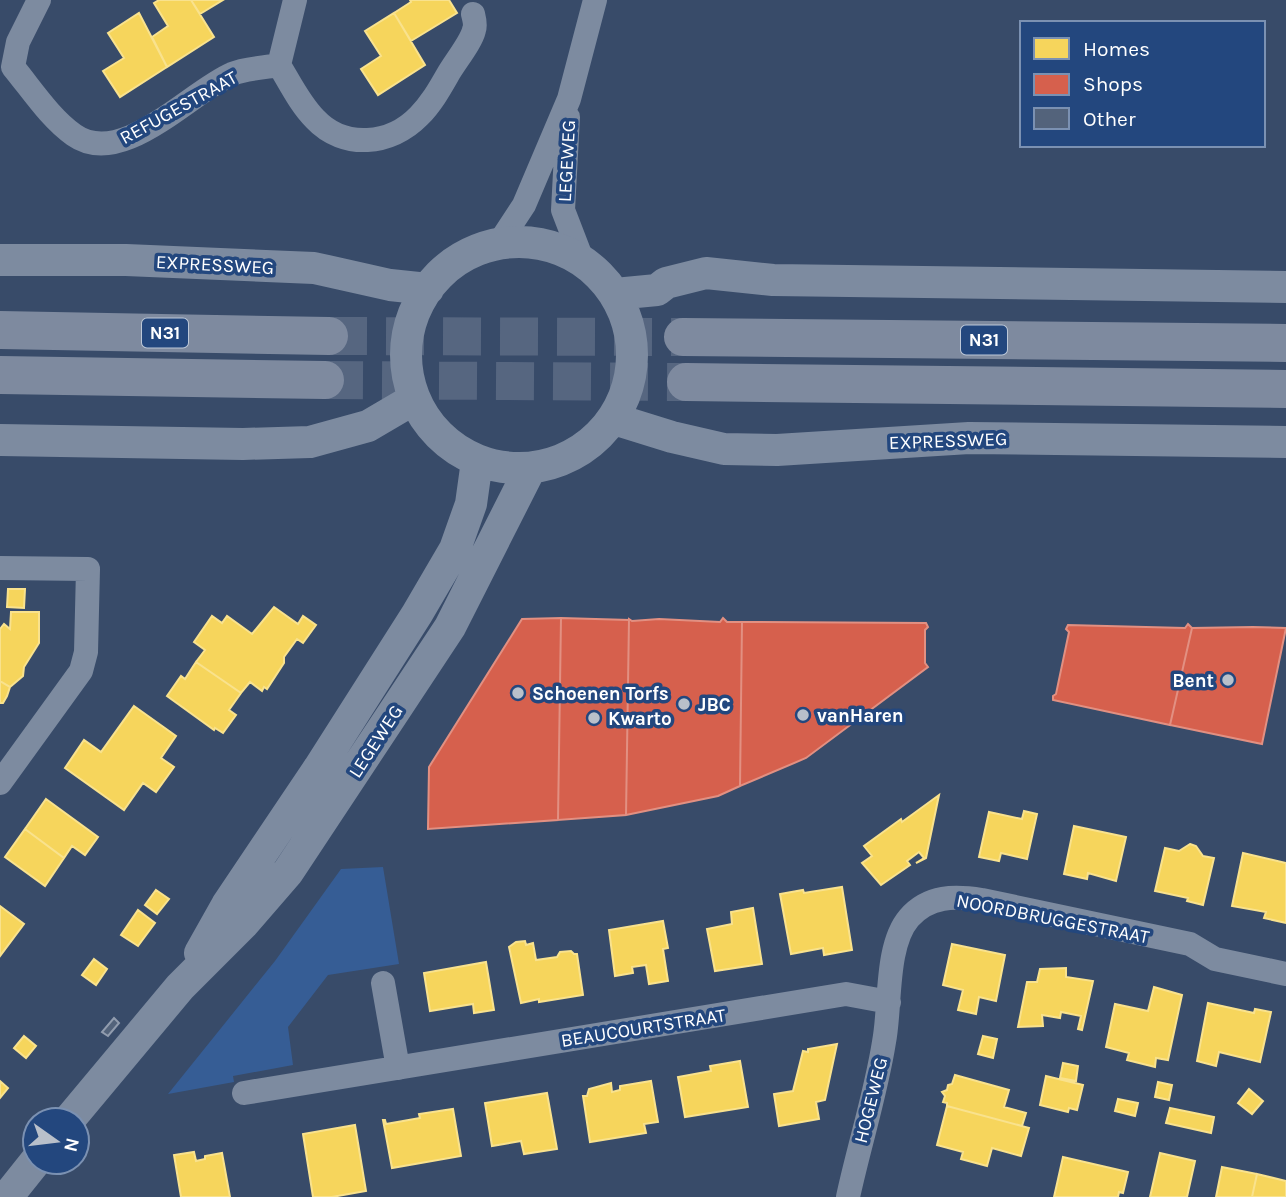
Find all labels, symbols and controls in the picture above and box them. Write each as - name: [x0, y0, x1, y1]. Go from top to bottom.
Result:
- legend: [1020, 21, 1265, 147]
- text: Homes: [1083, 37, 1150, 61]
- street label: REFUGESTRAAT: [116, 66, 241, 149]
- text: Shops: [1083, 72, 1143, 96]
- text: Other: [1083, 107, 1136, 131]
- street label: LEGEWEG: [554, 119, 580, 203]
- street label: EXPRESSWEG: [155, 251, 275, 279]
- road number: N31: [142, 318, 188, 348]
- road number: N31: [961, 326, 1007, 354]
- street label: EXPRESSWEG: [888, 428, 1008, 454]
- place label: Bent: [1172, 670, 1214, 692]
- marker: Bent: [1220, 672, 1236, 688]
- place label: Schoenen Torfs: [532, 683, 669, 705]
- marker: Schoenen Torfs: [510, 685, 526, 701]
- place label: JBC: [698, 694, 731, 716]
- marker: JBC: [676, 696, 692, 712]
- street label: LEGEWEG: [344, 701, 407, 782]
- place label: vanHaren: [817, 705, 904, 727]
- marker: vanHaren: [795, 707, 811, 723]
- place label: Kwarto: [608, 708, 672, 730]
- marker: Kwarto: [586, 710, 602, 726]
- street label: NOORDBRUGGESTRAAT: [955, 889, 1152, 949]
- street label: BEAUCOURTSTRAAT: [559, 1004, 728, 1052]
- street label: HOGEWEG: [850, 1055, 892, 1145]
- north arrow: [21, 1106, 91, 1176]
- text: N: [59, 1136, 84, 1154]

